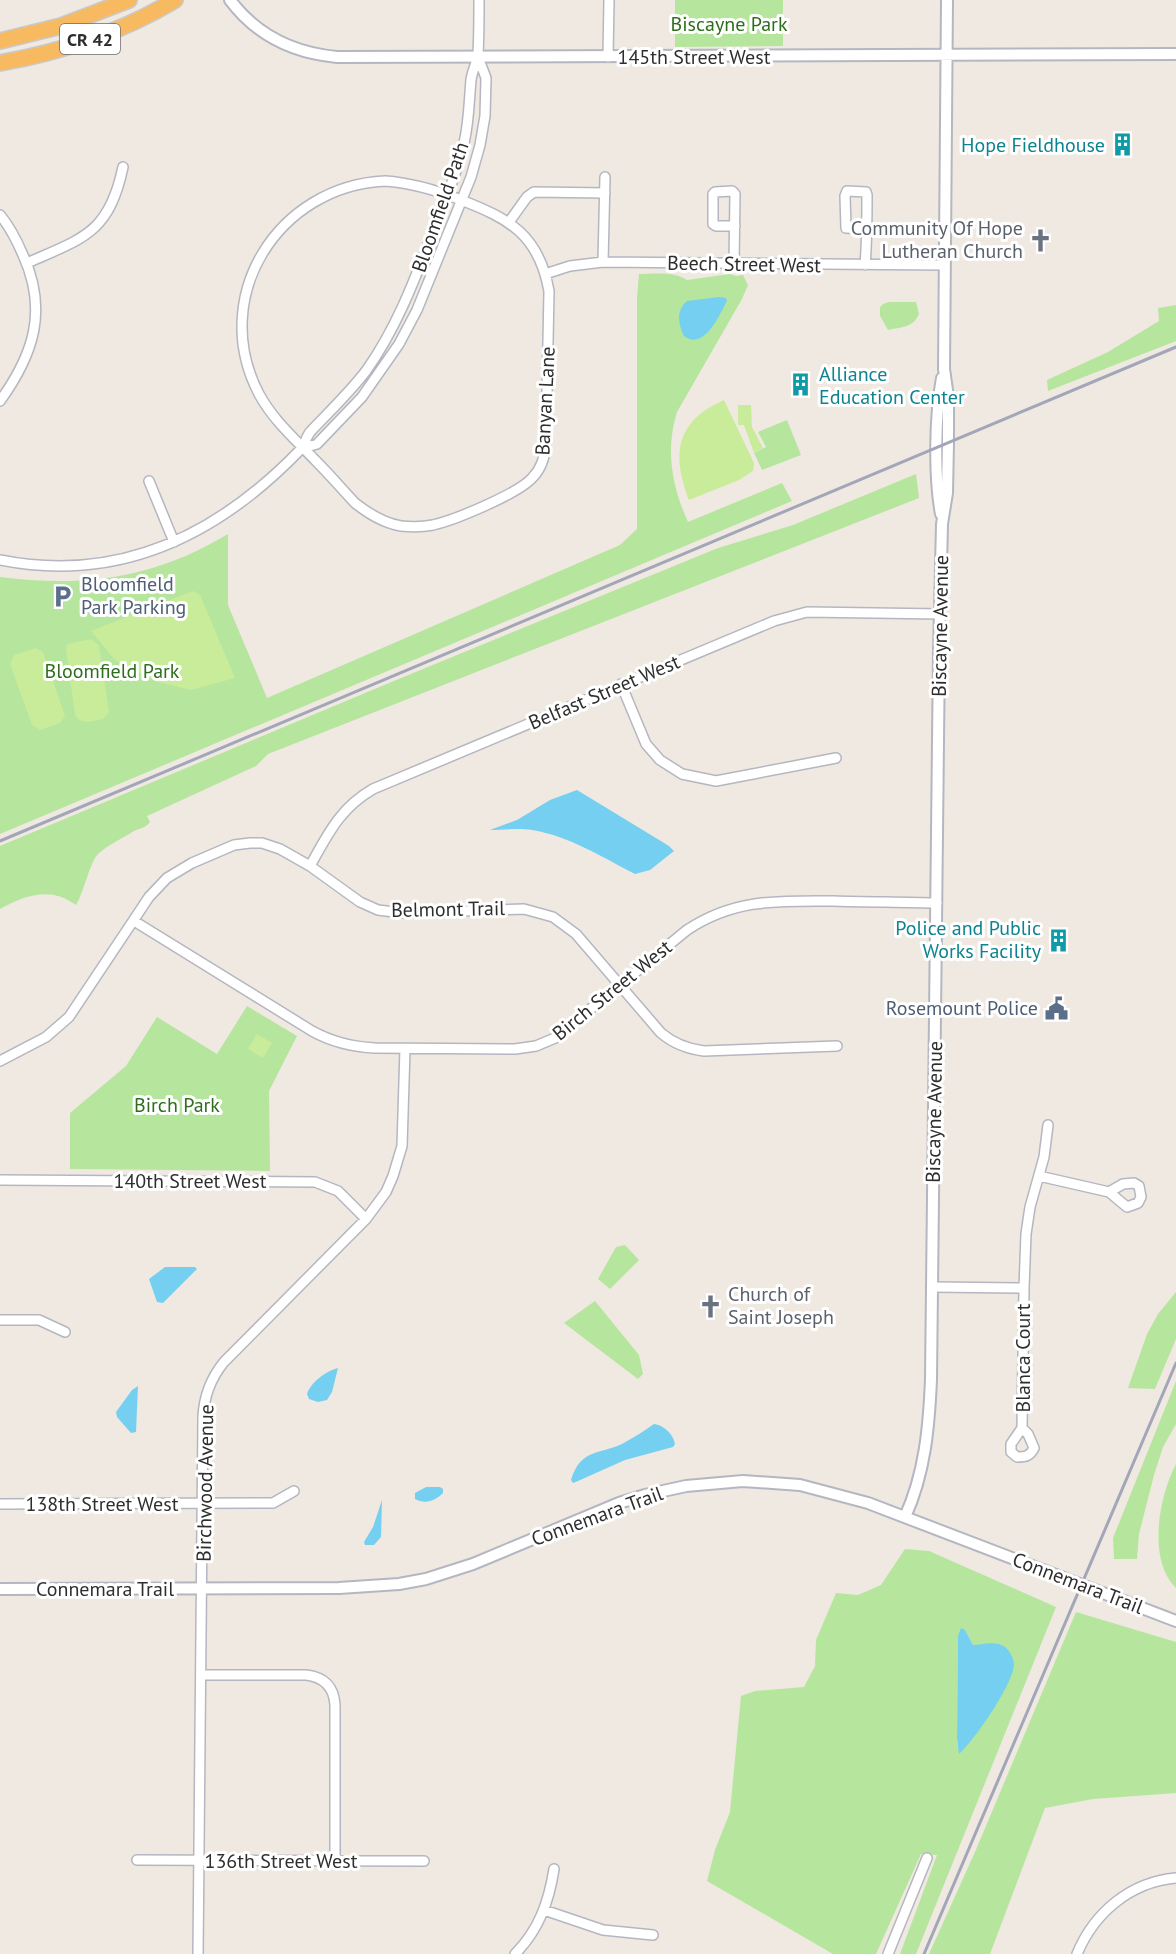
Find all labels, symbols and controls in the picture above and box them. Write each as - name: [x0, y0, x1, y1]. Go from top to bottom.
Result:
- park label: Biscayne Park: [671, 11, 788, 37]
- road number: CR 42: [60, 24, 120, 54]
- street label: 145th Street West: [618, 44, 771, 70]
- place label: Hope Fieldhouse: [961, 132, 1105, 158]
- building icon: Hope Fieldhouse: [1110, 132, 1136, 158]
- street label: Bloomfield Path: [406, 138, 474, 276]
- place label: Community Of Hope Lutheran Church: [851, 215, 1023, 264]
- church icon: Community Of Hope Lutheran Church: [1028, 227, 1054, 253]
- street label: Beech Street West: [667, 250, 821, 278]
- street label: Banyan Lane: [529, 346, 561, 456]
- place label: Alliance Education Center: [819, 361, 965, 410]
- building icon: Alliance Education Center: [788, 372, 814, 398]
- street label: Biscayne Avenue: [926, 555, 954, 697]
- place label: Bloomfield Park Parking: [81, 571, 186, 620]
- parking icon: Bloomfield Park Parking: [50, 583, 76, 609]
- street label: Belfast Street West: [525, 648, 684, 736]
- park label: Bloomfield Park: [45, 658, 180, 684]
- street label: Belmont Trail: [391, 895, 505, 923]
- place label: Police and Public Works Facility: [895, 915, 1042, 964]
- building icon: Police and Public Works Facility: [1046, 927, 1072, 953]
- street label: Birch Street West: [547, 934, 677, 1046]
- place label: Rosemount Police: [886, 995, 1038, 1021]
- public building icon: Rosemount Police: [1043, 995, 1069, 1021]
- street label: Biscayne Avenue: [920, 1041, 948, 1183]
- park label: Birch Park: [134, 1092, 220, 1118]
- street label: 140th Street West: [114, 1168, 267, 1194]
- place label: Church of Saint Joseph: [728, 1281, 834, 1330]
- church icon: Church of Saint Joseph: [697, 1293, 723, 1319]
- street label: Blanca Court: [1010, 1303, 1036, 1413]
- street label: Birchwood Avenue: [191, 1404, 219, 1562]
- street label: Connemara Trail: [528, 1480, 666, 1552]
- street label: 138th Street West: [26, 1491, 179, 1517]
- street label: Connemara Trail: [1009, 1546, 1147, 1620]
- street label: Connemara Trail: [36, 1576, 174, 1602]
- street label: 136th Street West: [205, 1848, 358, 1874]

